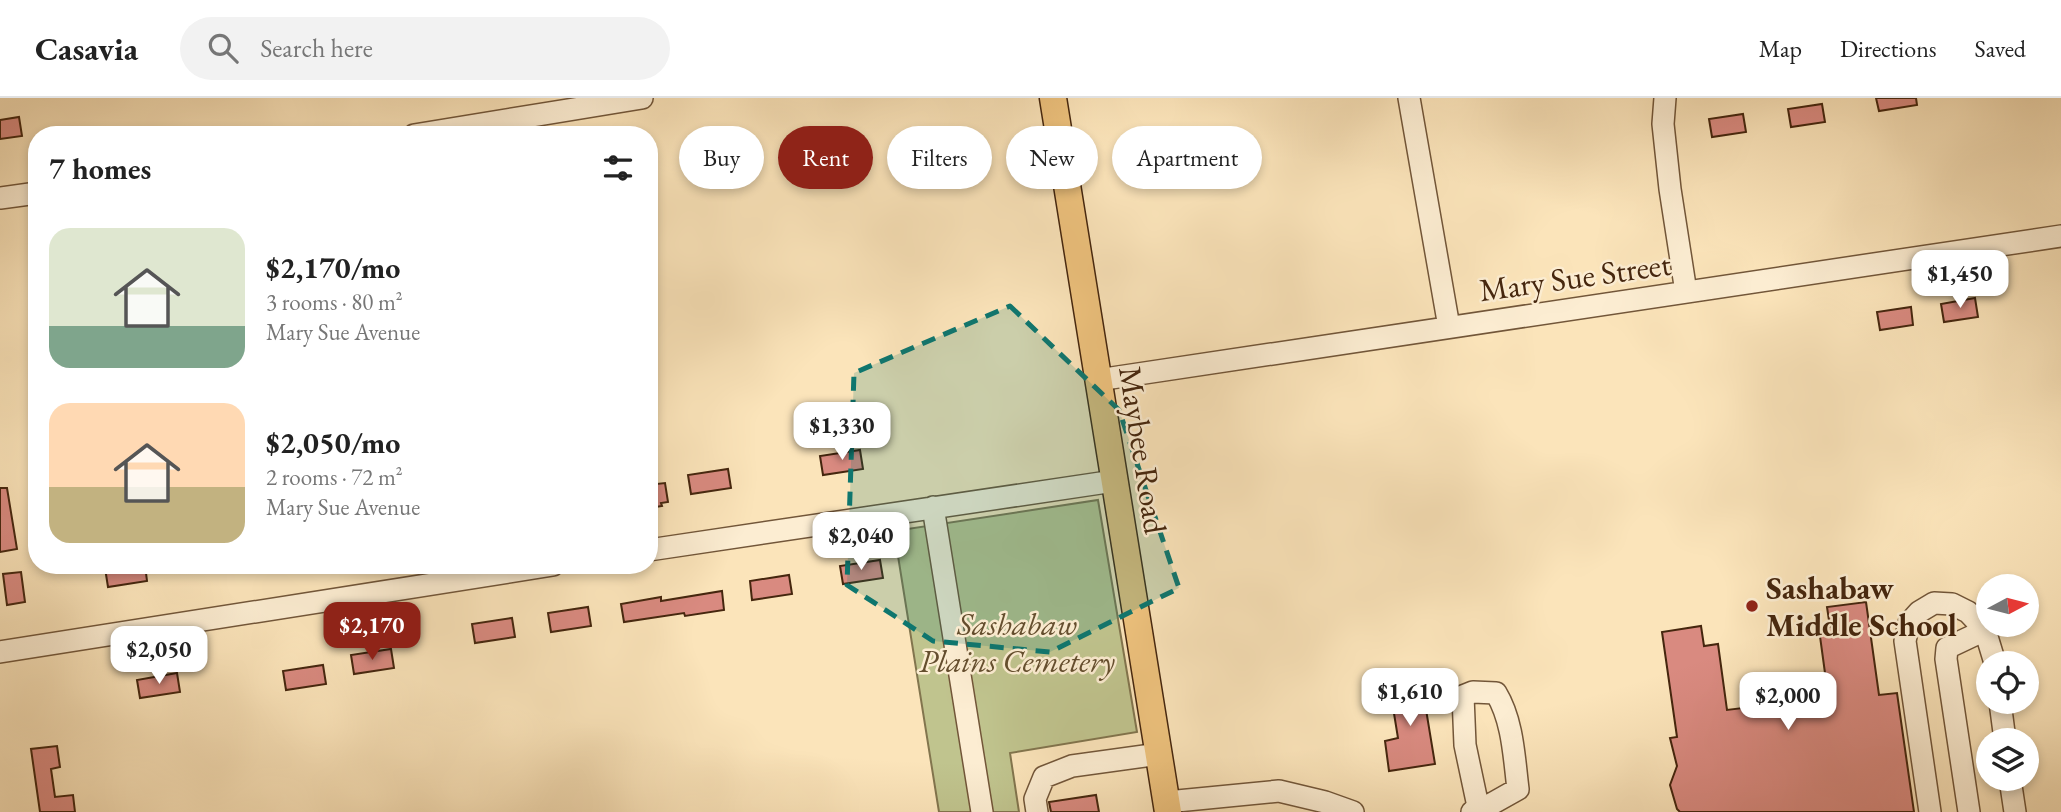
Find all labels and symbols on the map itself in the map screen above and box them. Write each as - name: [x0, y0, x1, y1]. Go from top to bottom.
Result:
- street label: Mary Sue Street: [1477, 243, 1673, 311]
- pin: $1,450: [1903, 250, 2017, 310]
- street label: Maybee Road: [1109, 363, 1177, 538]
- pin: $1,330: [785, 402, 899, 462]
- pin: $2,040: [804, 512, 918, 572]
- place label: Sashabaw Middle School: [1766, 567, 1957, 646]
- north arrow: [1976, 574, 2039, 637]
- marker: Sashabaw Middle School: [1744, 598, 1760, 614]
- pin: $2,170: [315, 602, 429, 662]
- park label: Sashabaw Plains Cemetery: [919, 603, 1115, 682]
- pin: $2,050: [102, 626, 216, 686]
- pin: $1,610: [1353, 668, 1467, 728]
- pin: $2,000: [1731, 672, 1845, 732]

